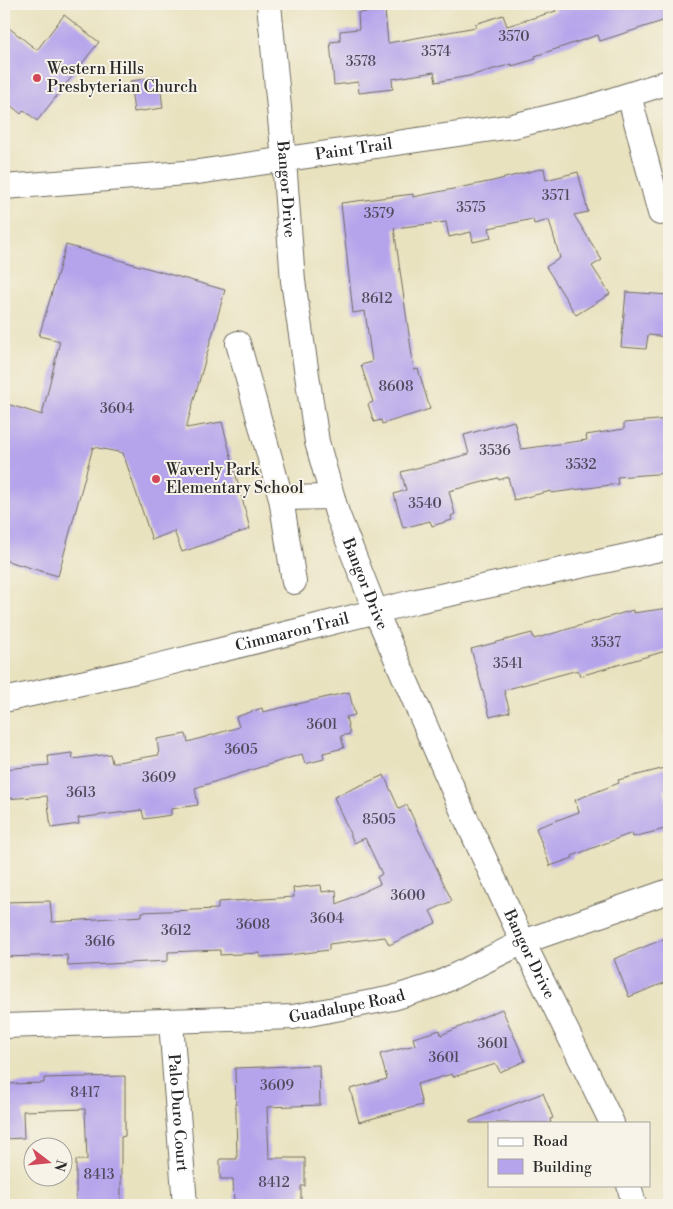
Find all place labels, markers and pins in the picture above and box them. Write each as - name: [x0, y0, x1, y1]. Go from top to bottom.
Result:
- place label: Western Hills Presbyterian Church: [46, 59, 198, 97]
- marker: Western Hills Presbyterian Church: [31, 72, 43, 84]
- place label: Waverly Park Elementary School: [165, 460, 304, 498]
- marker: Waverly Park Elementary School: [150, 473, 162, 485]

